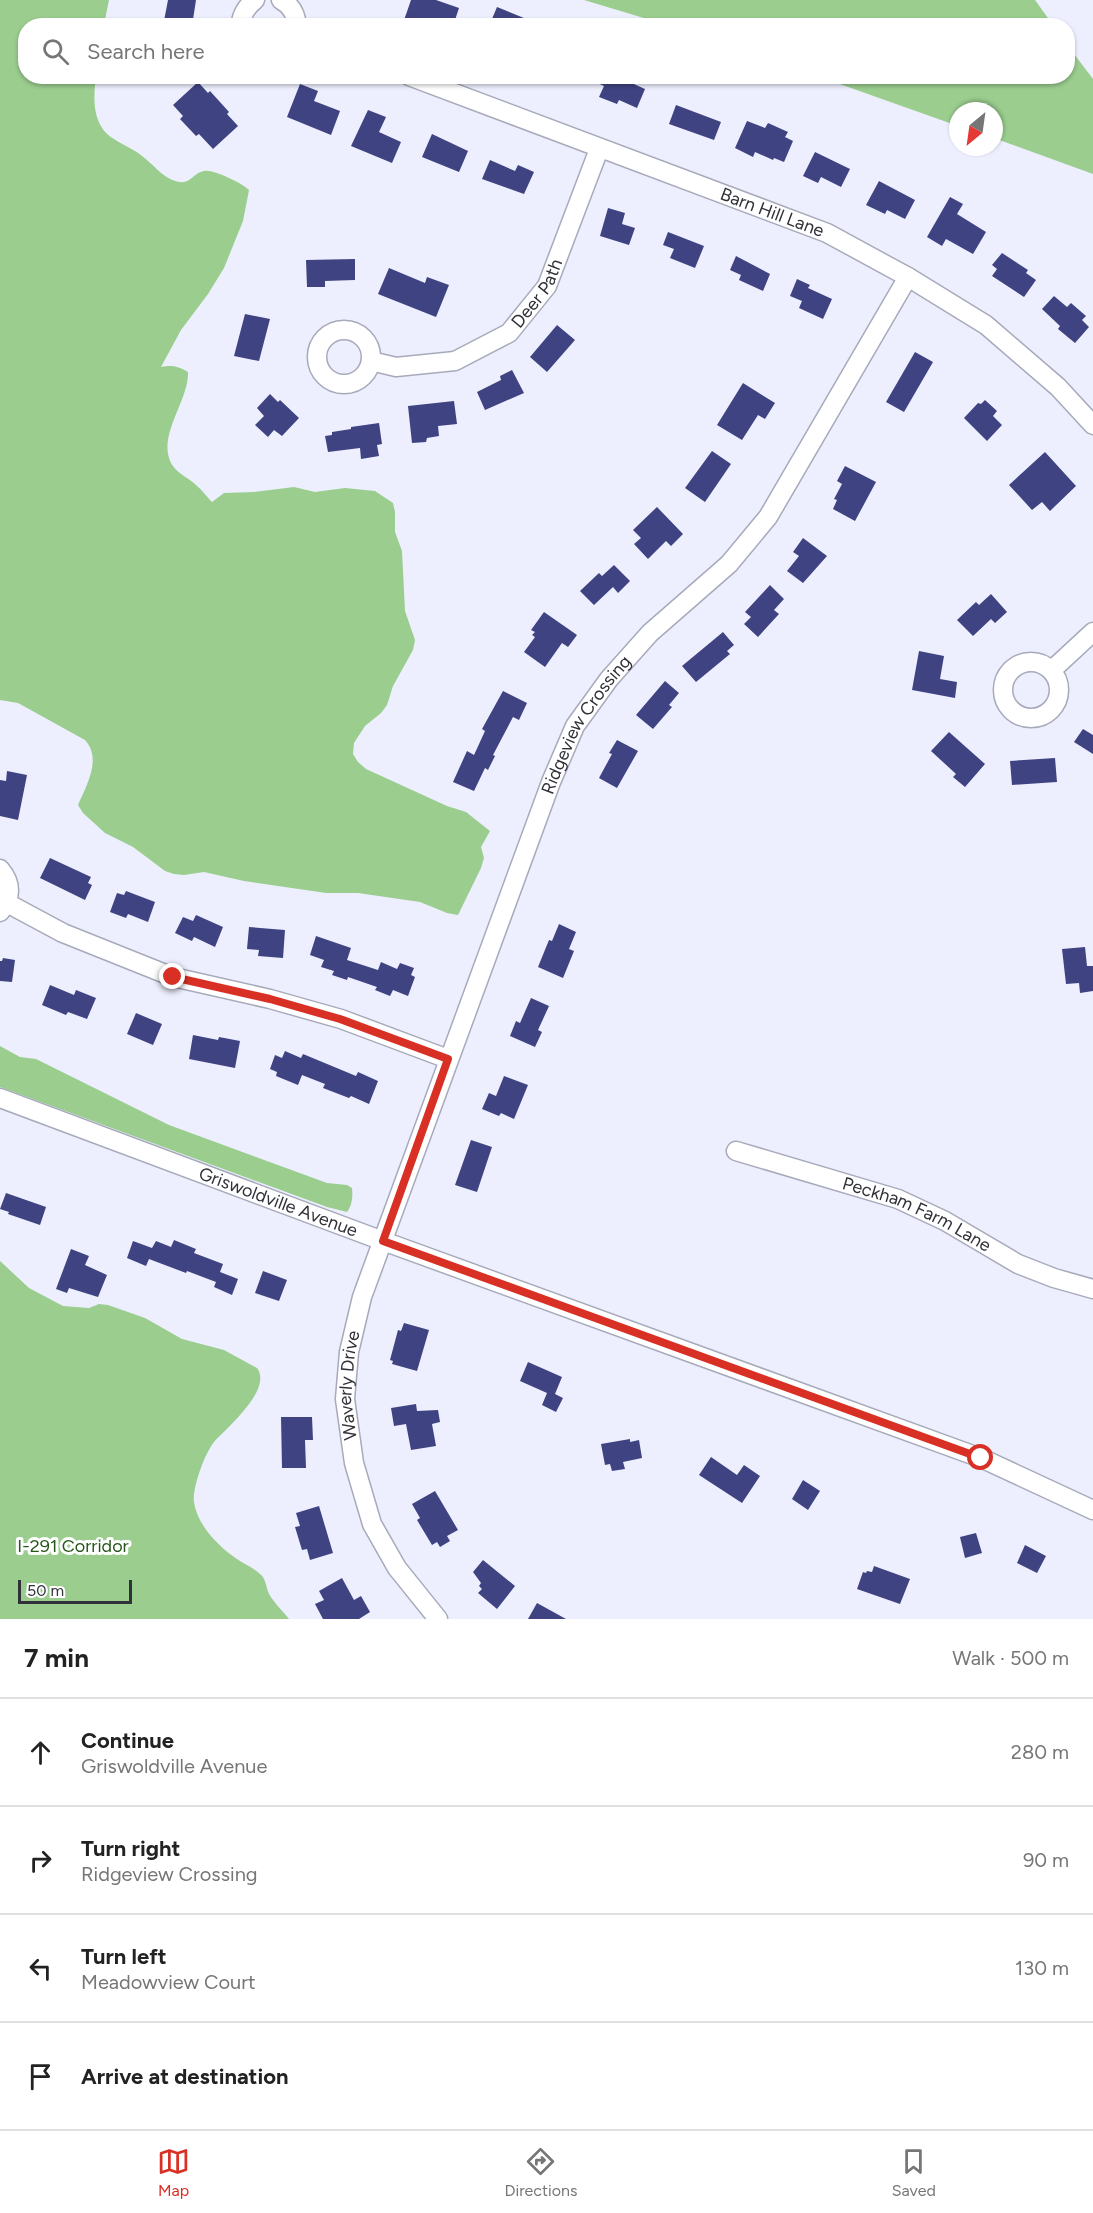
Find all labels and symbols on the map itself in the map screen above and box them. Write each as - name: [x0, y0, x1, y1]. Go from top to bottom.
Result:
- north arrow: [949, 102, 1003, 156]
- street label: Barn Hill Lane: [717, 183, 827, 242]
- street label: Deer Path: [507, 256, 567, 332]
- street label: Ridgeview Crossing: [537, 651, 636, 797]
- route end: [159, 963, 185, 989]
- street label: Griswoldville Avenue: [196, 1162, 361, 1242]
- street label: Peckham Farm Lane: [840, 1172, 995, 1257]
- street label: Waverly Drive: [334, 1328, 365, 1442]
- route start: [967, 1444, 993, 1470]
- park label: I-291 Corridor: [17, 1535, 129, 1557]
- scale bar: [18, 1577, 132, 1604]

